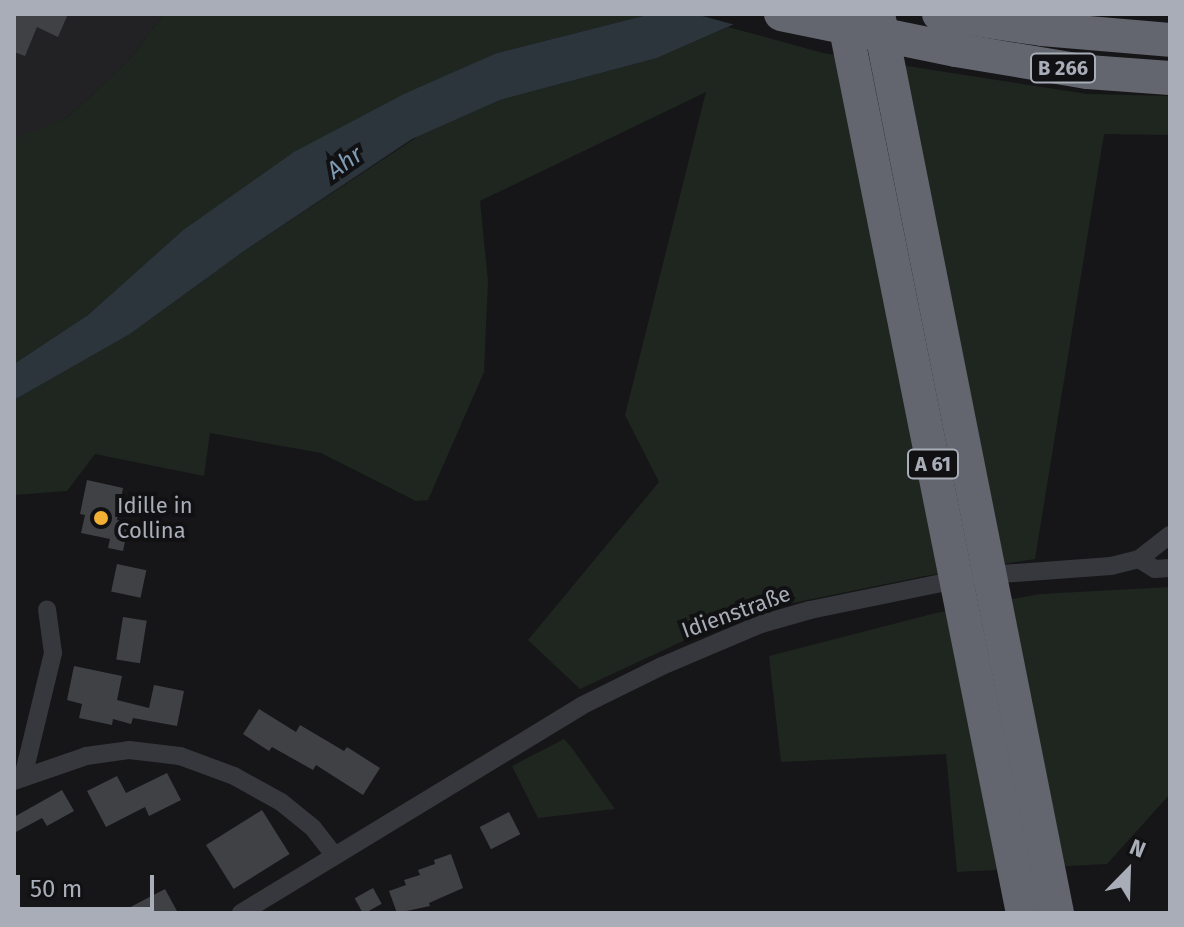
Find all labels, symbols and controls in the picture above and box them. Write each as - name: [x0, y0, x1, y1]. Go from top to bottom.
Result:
- road number: B 266: [1029, 52, 1097, 84]
- water label: Ahr: [322, 141, 368, 185]
- road number: A 61: [907, 448, 959, 480]
- place label: Idille in Collina: [117, 492, 193, 544]
- marker: Idille in Collina: [92, 509, 110, 527]
- street label: Idienstraße: [678, 580, 794, 644]
- north arrow: [1088, 831, 1168, 911]
- text: N: [1126, 833, 1150, 864]
- scale bar: [20, 859, 158, 909]
- text: 50 m: [30, 875, 82, 903]

